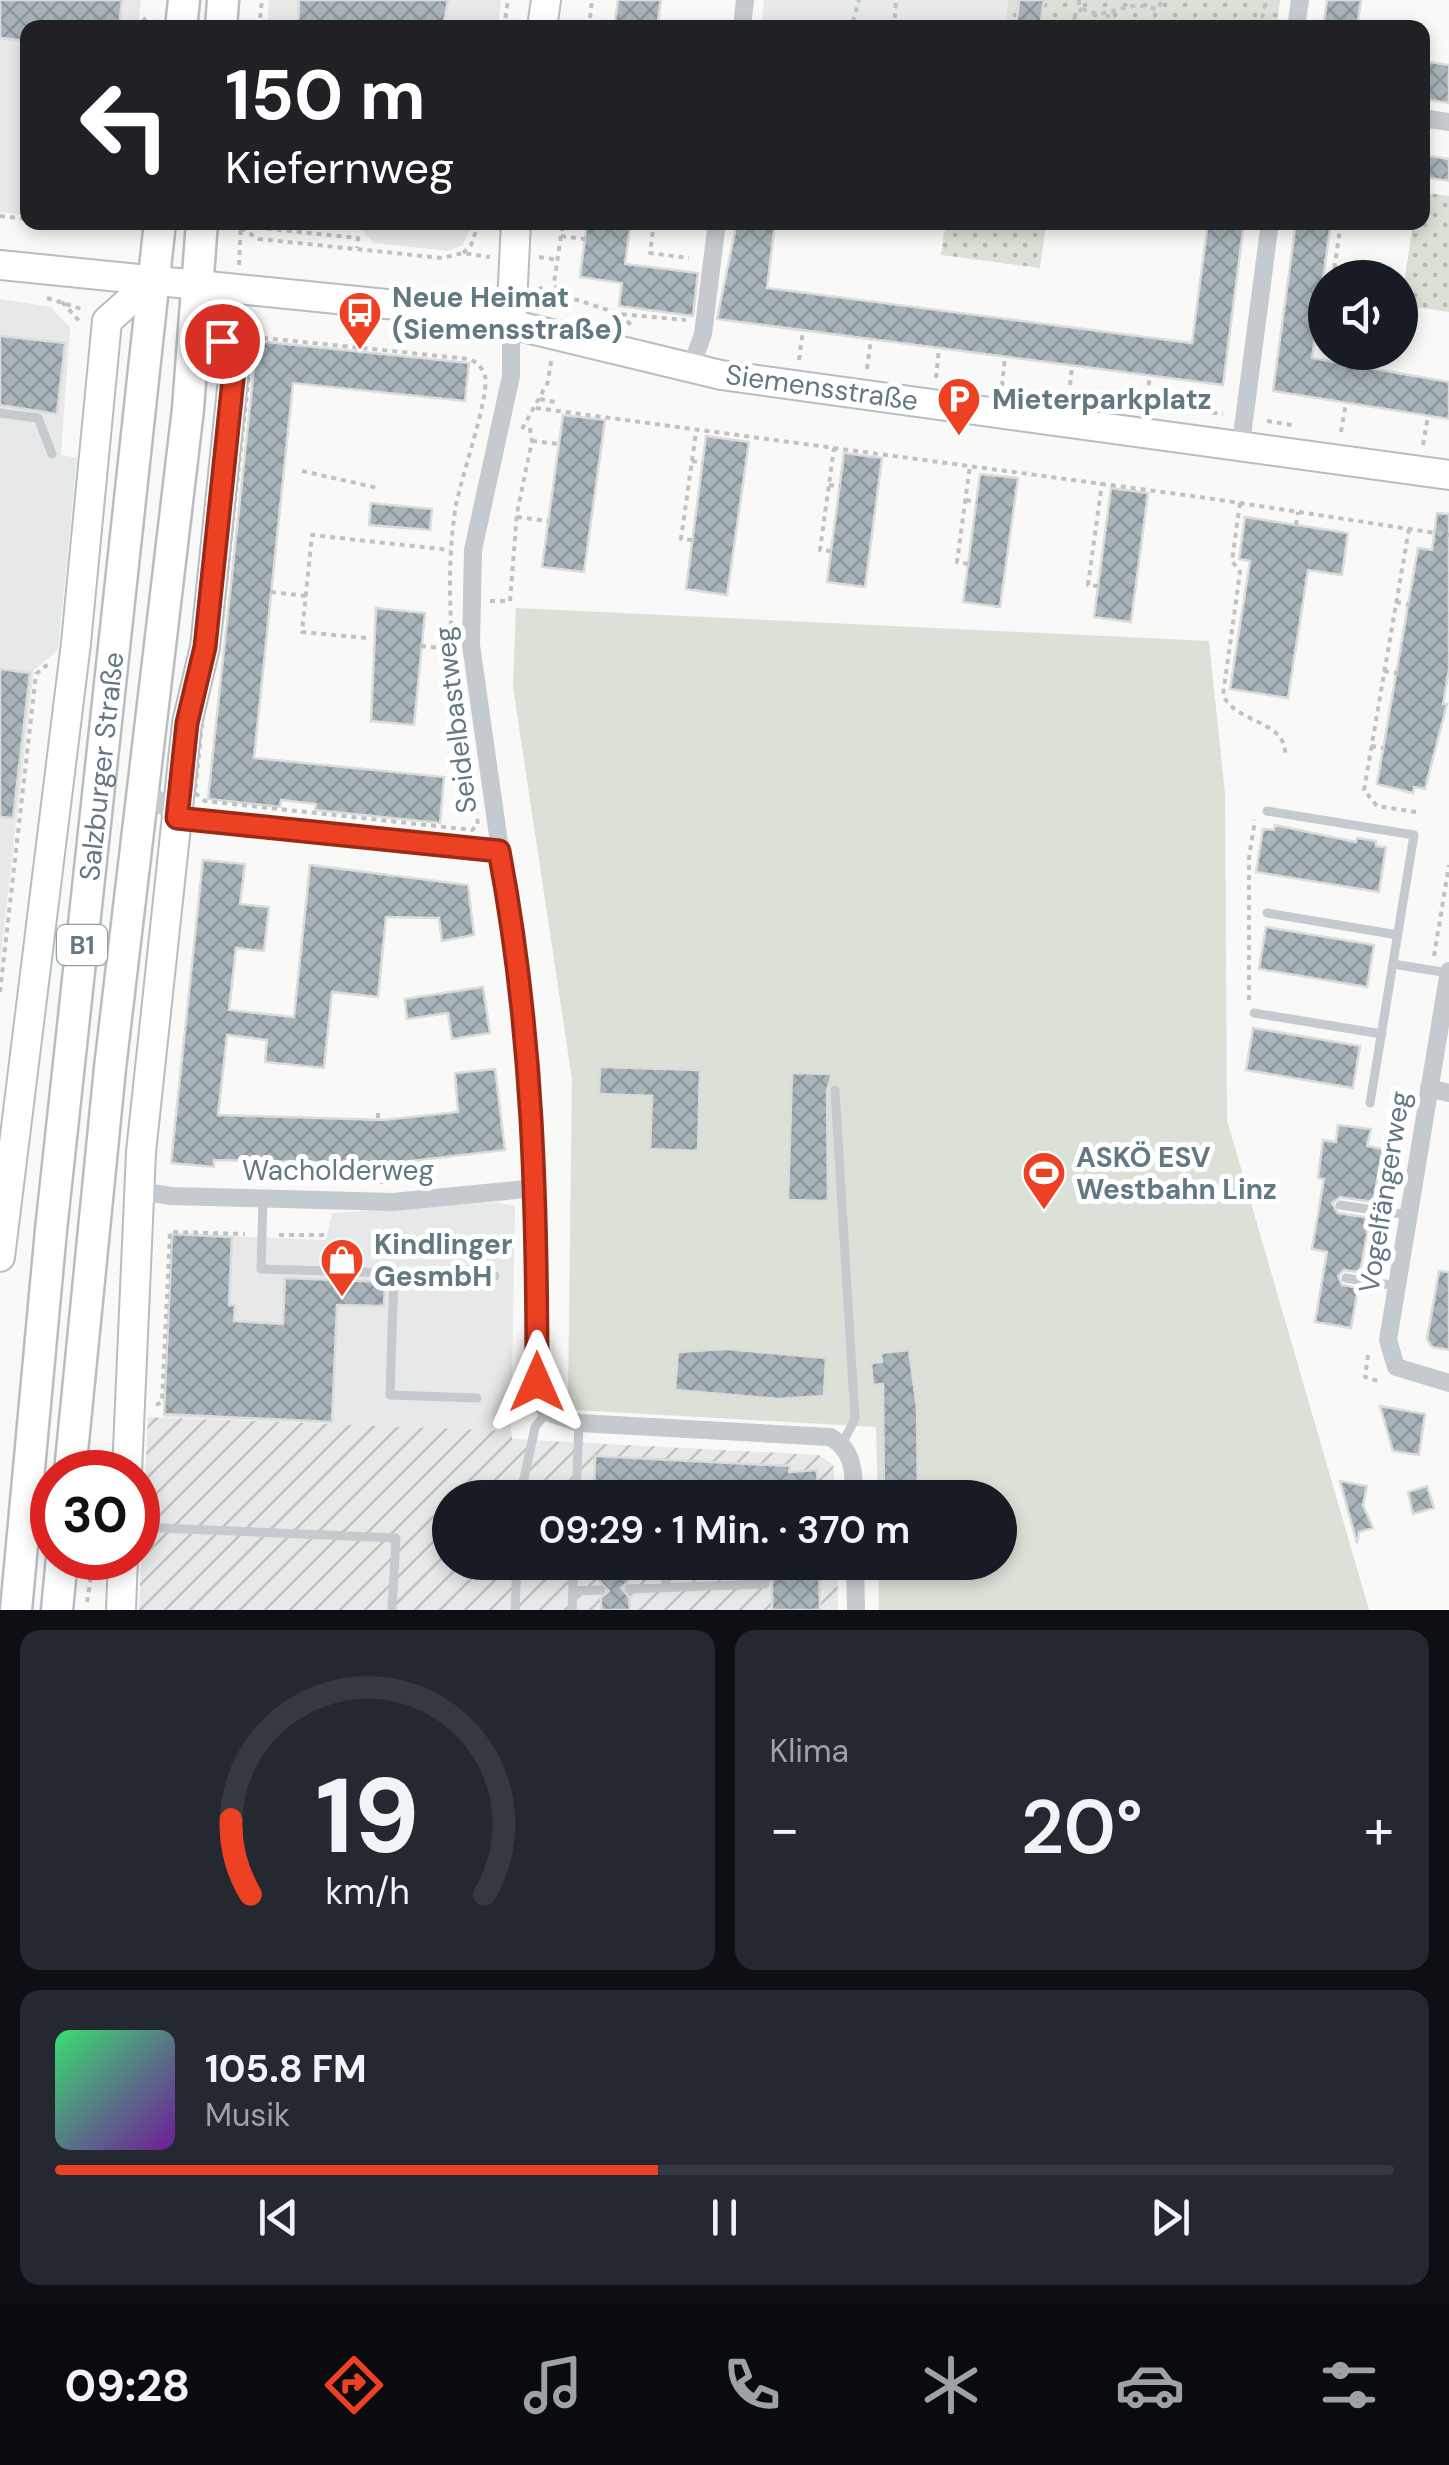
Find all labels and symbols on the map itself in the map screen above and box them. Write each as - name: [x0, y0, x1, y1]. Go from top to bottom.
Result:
- place label: Neue Heimat (Siemensstraße): [392, 279, 623, 348]
- bus stop icon: Neue Heimat (Siemensstraße): [337, 290, 383, 351]
- pin: [180, 299, 265, 384]
- street label: Siemensstraße: [723, 356, 920, 419]
- parking icon: Mieterparkplatz: [936, 376, 982, 437]
- place label: Mieterparkplatz: [992, 381, 1212, 418]
- street label: Seidelbastweg: [426, 624, 485, 816]
- street label: Salzburger Straße: [71, 650, 132, 883]
- road number: B1: [57, 925, 107, 965]
- street label: Vogelfängerweg: [1350, 1088, 1419, 1296]
- place label: ASKÖ ESV Westbahn Linz: [1076, 1139, 1277, 1208]
- sports icon: ASKÖ ESV Westbahn Linz: [1021, 1150, 1067, 1211]
- street label: Wacholderweg: [242, 1152, 434, 1189]
- place label: Kindlinger GesmbH: [374, 1226, 512, 1295]
- shop icon: Kindlinger GesmbH: [319, 1237, 365, 1298]
- position arrow: [485, 1330, 589, 1434]
- speed limit sign: 30: [30, 1450, 160, 1580]

